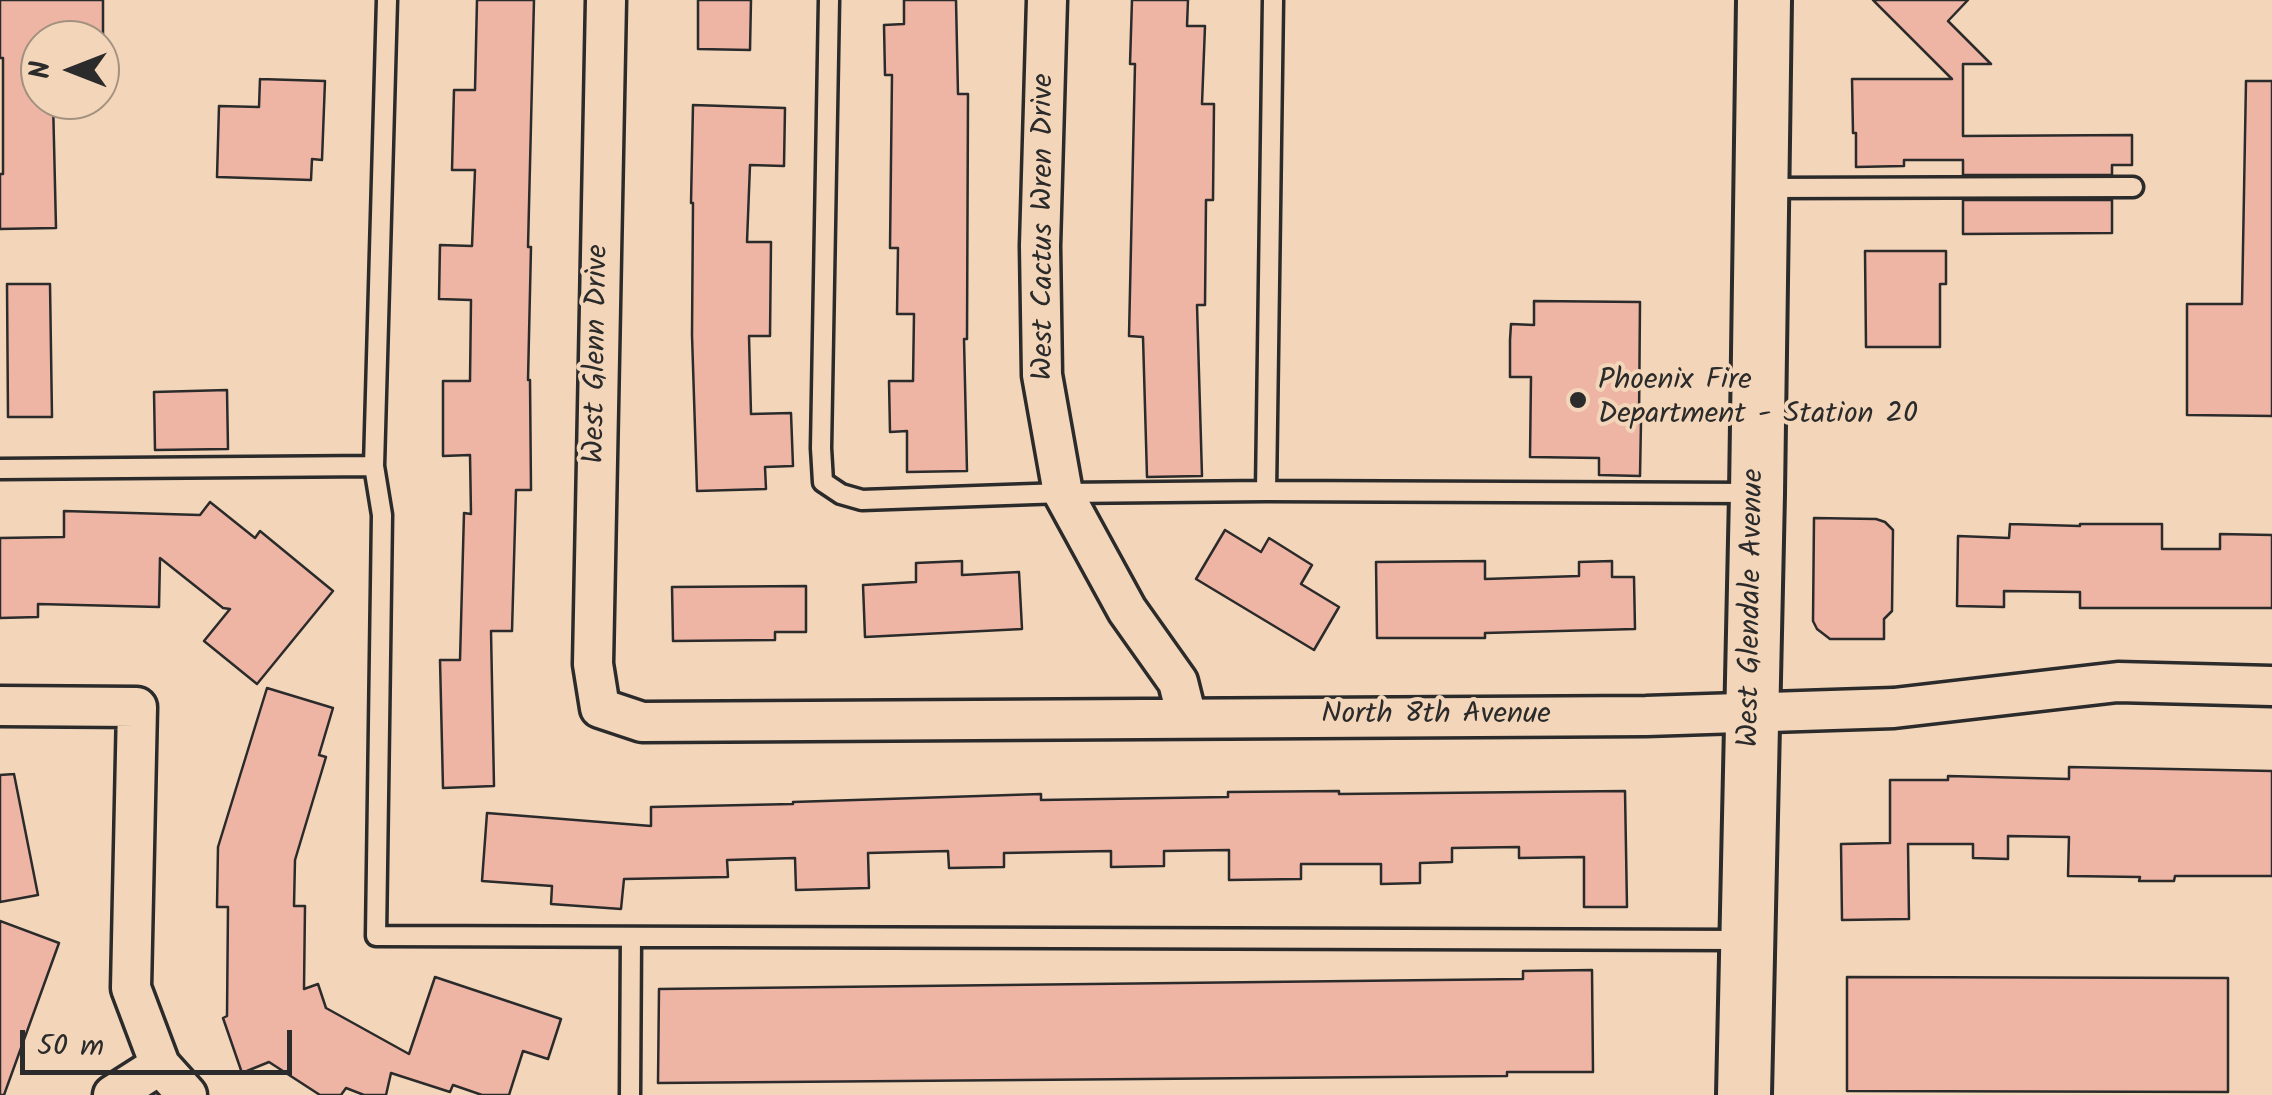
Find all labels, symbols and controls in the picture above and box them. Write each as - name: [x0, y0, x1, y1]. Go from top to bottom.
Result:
- north arrow: [20, 20, 120, 120]
- text: N: [19, 61, 64, 79]
- street label: West Cactus Wren Drive: [1028, 73, 1064, 381]
- street label: West Glenn Drive: [579, 244, 619, 464]
- place label: Phoenix Fire Department - Station 20: [1598, 365, 1918, 436]
- marker: Phoenix Fire Department - Station 20: [1567, 389, 1589, 411]
- street label: West Glendale Avenue: [1734, 468, 1774, 748]
- street label: North 8th Avenue: [1321, 699, 1551, 735]
- scale bar: [25, 1010, 298, 1072]
- text: 50 m: [37, 1023, 104, 1071]

